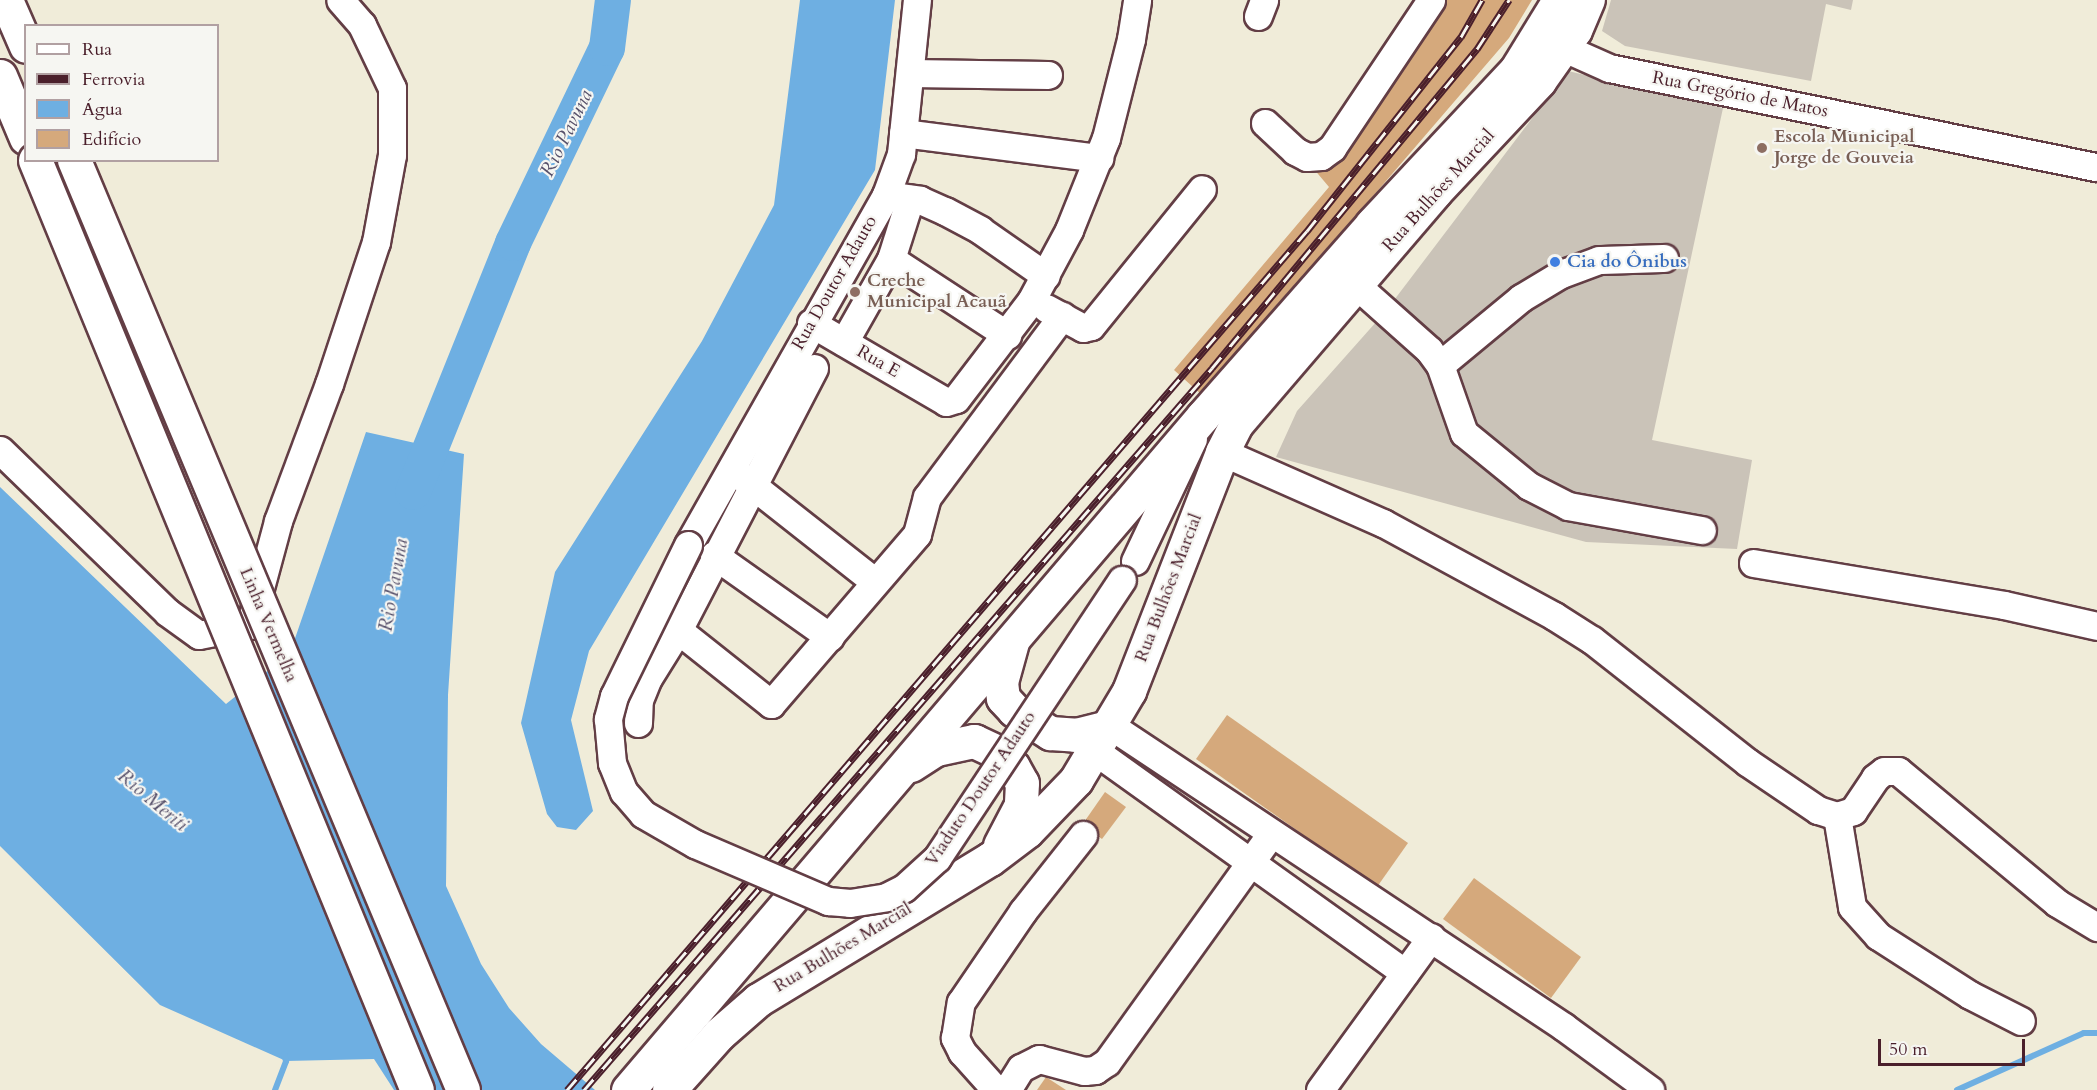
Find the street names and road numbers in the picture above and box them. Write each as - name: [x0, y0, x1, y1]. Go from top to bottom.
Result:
- street label: Rua Gregório de Matos: [1650, 67, 1830, 123]
- street label: Rua Bulhões Marcial: [1378, 125, 1500, 257]
- street label: Rua Doutor Adauto: [788, 212, 882, 354]
- street label: Rua E: [853, 341, 903, 383]
- street label: Rua Bulhões Marcial: [1131, 511, 1207, 665]
- street label: Linha Vermelha: [234, 565, 302, 685]
- street label: Viaduto Doutor Adauto: [921, 707, 1041, 871]
- street label: Rua Bulhões Marcial: [770, 898, 916, 998]

